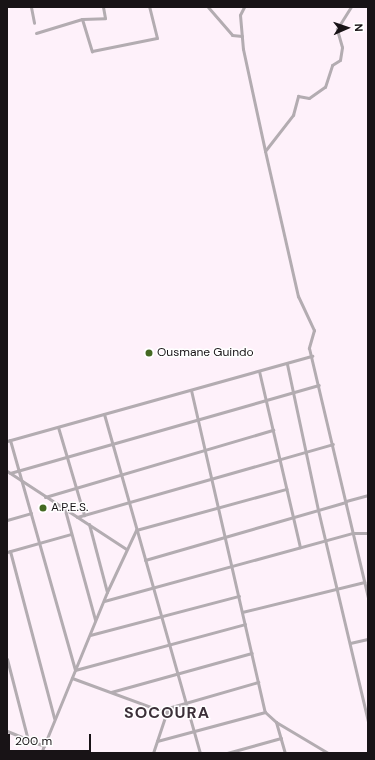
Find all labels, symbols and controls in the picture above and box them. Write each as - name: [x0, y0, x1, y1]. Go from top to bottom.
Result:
- north arrow: [327, 8, 367, 48]
- text: N: [352, 23, 366, 32]
- place label: Ousmane Guindo: [157, 346, 254, 360]
- marker: Ousmane Guindo: [144, 348, 154, 358]
- place label: A.P.E.S.: [51, 501, 88, 515]
- marker: A.P.E.S.: [38, 503, 48, 513]
- district label: SOCOURA: [124, 703, 210, 723]
- scale bar: [10, 726, 93, 752]
- text: 200 m: [15, 733, 52, 749]

